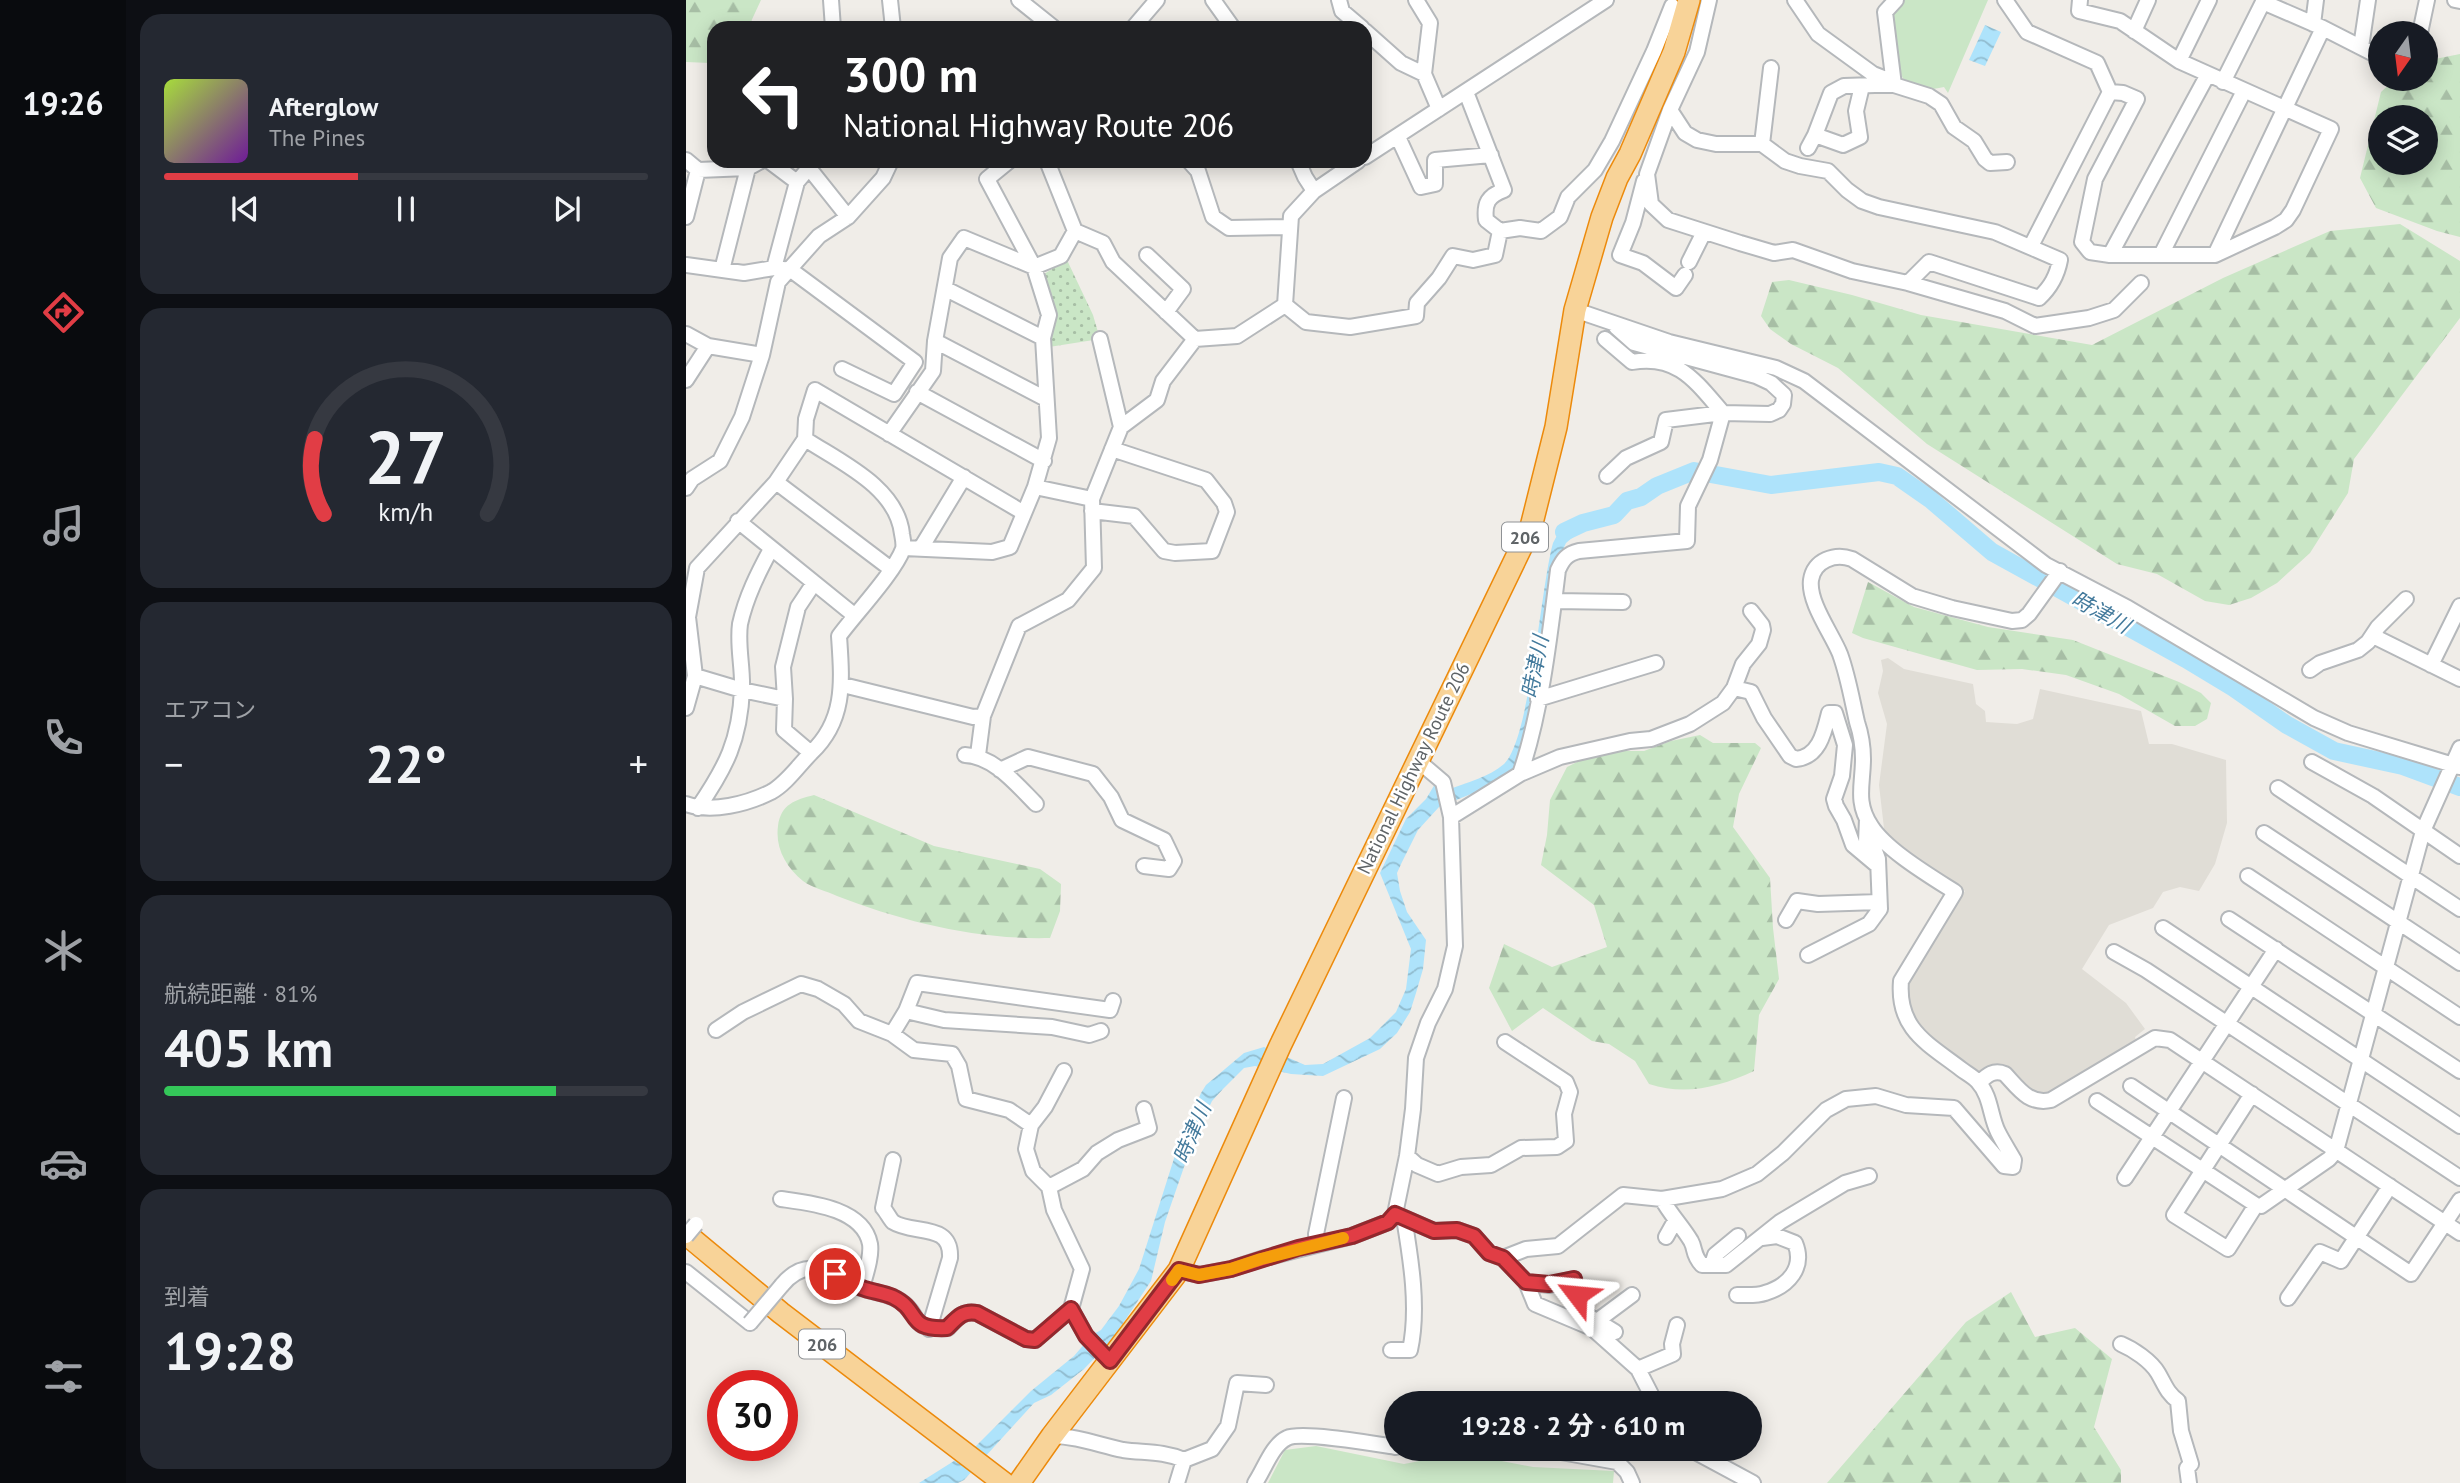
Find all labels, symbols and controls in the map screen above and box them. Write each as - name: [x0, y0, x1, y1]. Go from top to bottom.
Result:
- north arrow: [2368, 21, 2438, 91]
- map controls: [2368, 21, 2438, 175]
- text: 300 m: [843, 42, 978, 106]
- icon: left: [728, 49, 819, 140]
- text: 19:26: [22, 82, 104, 124]
- text: Afterglow: [269, 90, 378, 123]
- text: National Highway Route 206: [843, 104, 1234, 146]
- button: layers: [2368, 105, 2438, 175]
- text: The Pines: [269, 123, 365, 152]
- icon: previous: [226, 190, 264, 228]
- icon: pause: [387, 190, 425, 228]
- icon: next: [548, 190, 586, 228]
- icon: directions: [39, 288, 88, 337]
- text: 27: [365, 410, 447, 504]
- text: km/h: [379, 495, 433, 527]
- icon: music: [39, 501, 88, 550]
- road number: 206: [1502, 522, 1548, 552]
- water label: 時津川: [2067, 585, 2137, 640]
- water label: 時津川: [1516, 632, 1555, 700]
- street label: National Highway Route 206: [1351, 658, 1475, 878]
- text: エアコン: [164, 695, 256, 724]
- icon: phone: [39, 713, 88, 762]
- text: 22°: [365, 730, 447, 797]
- text: −: [164, 739, 183, 788]
- text: +: [629, 739, 648, 788]
- icon: climate: [39, 926, 88, 975]
- text: 航続距離 · 81%: [164, 979, 317, 1008]
- text: 405 km: [164, 1014, 333, 1081]
- water label: 時津川: [1167, 1097, 1218, 1167]
- icon: car: [39, 1139, 88, 1188]
- pin: [805, 1244, 865, 1304]
- icon: arrive: [816, 1255, 854, 1293]
- position arrow: [1540, 1258, 1614, 1332]
- text: 到着: [164, 1282, 210, 1311]
- text: 19:28: [164, 1317, 296, 1384]
- road number: 206: [799, 1330, 845, 1358]
- icon: filters: [39, 1352, 88, 1401]
- speed limit sign: 30: [707, 1370, 798, 1461]
- text: 19:28 · 2 分 · 610 m: [1461, 1409, 1685, 1442]

